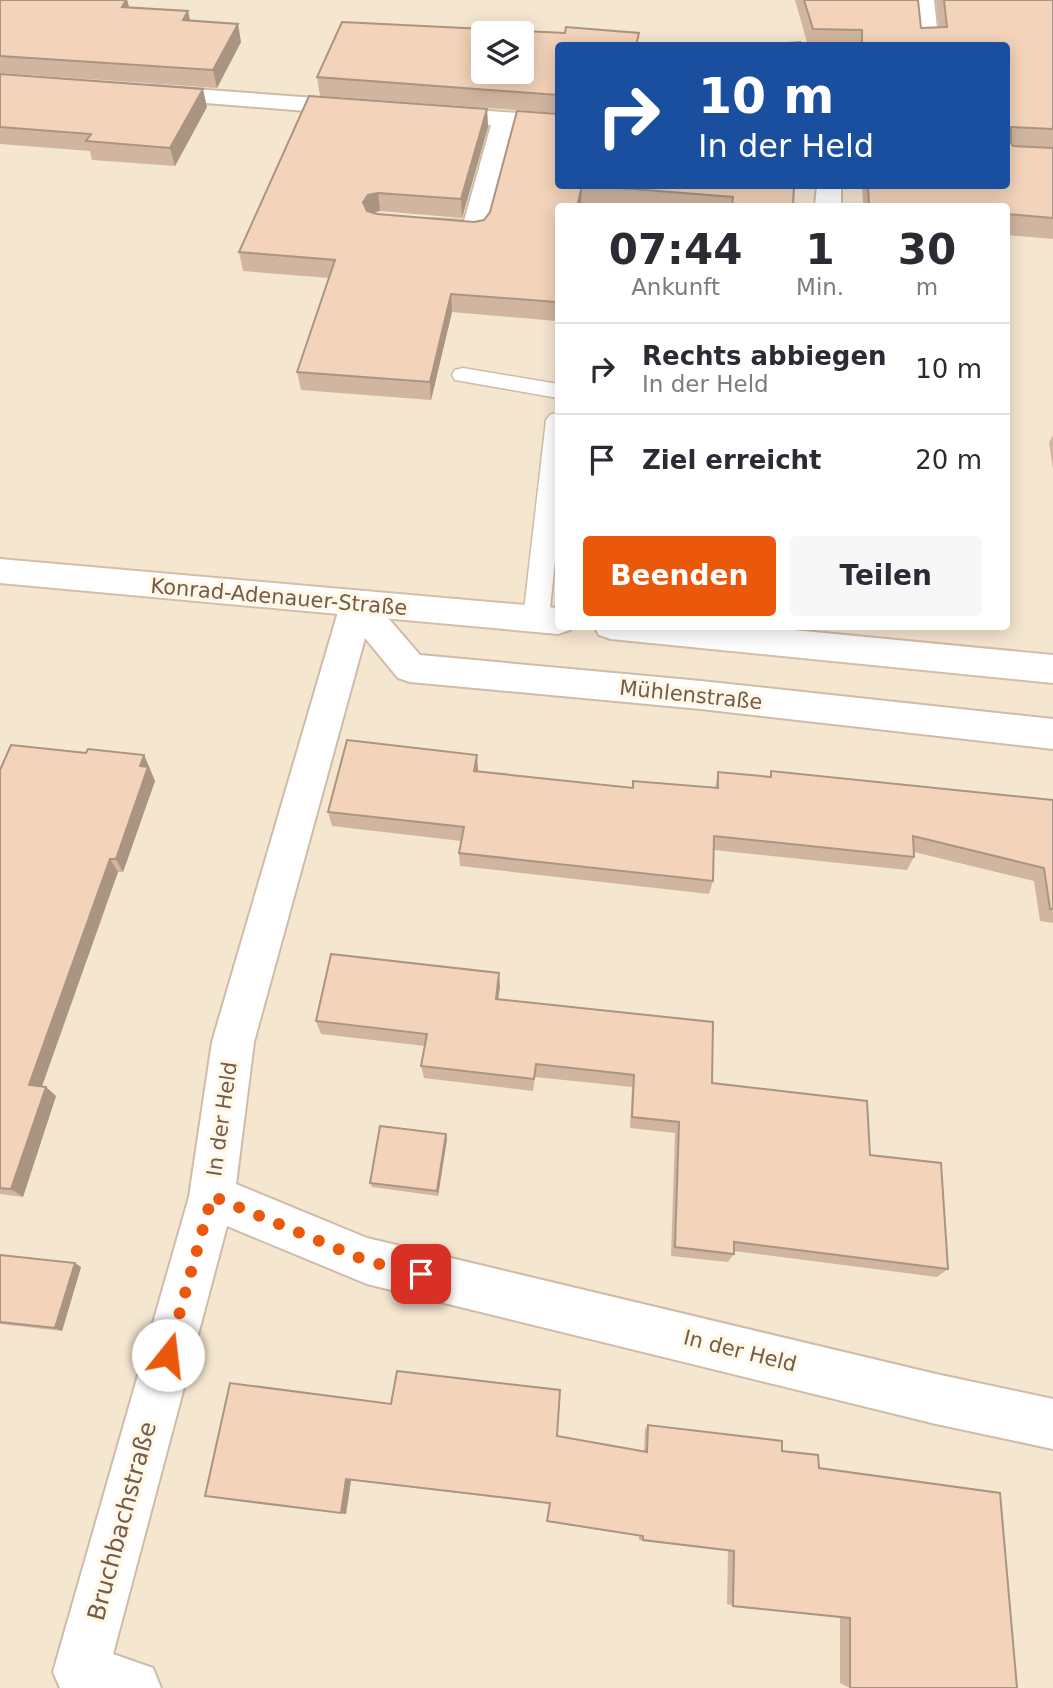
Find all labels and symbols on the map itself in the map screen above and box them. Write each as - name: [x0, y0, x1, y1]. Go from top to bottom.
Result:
- street label: Konrad-Adenauer-Straße: [150, 574, 408, 620]
- street label: Mühlenstraße: [618, 676, 764, 714]
- street label: In der Held: [202, 1060, 242, 1178]
- pin: [391, 1244, 451, 1304]
- position arrow: [131, 1318, 205, 1392]
- street label: In der Held: [681, 1325, 799, 1377]
- street label: Bruchbachstraße: [82, 1419, 162, 1623]

